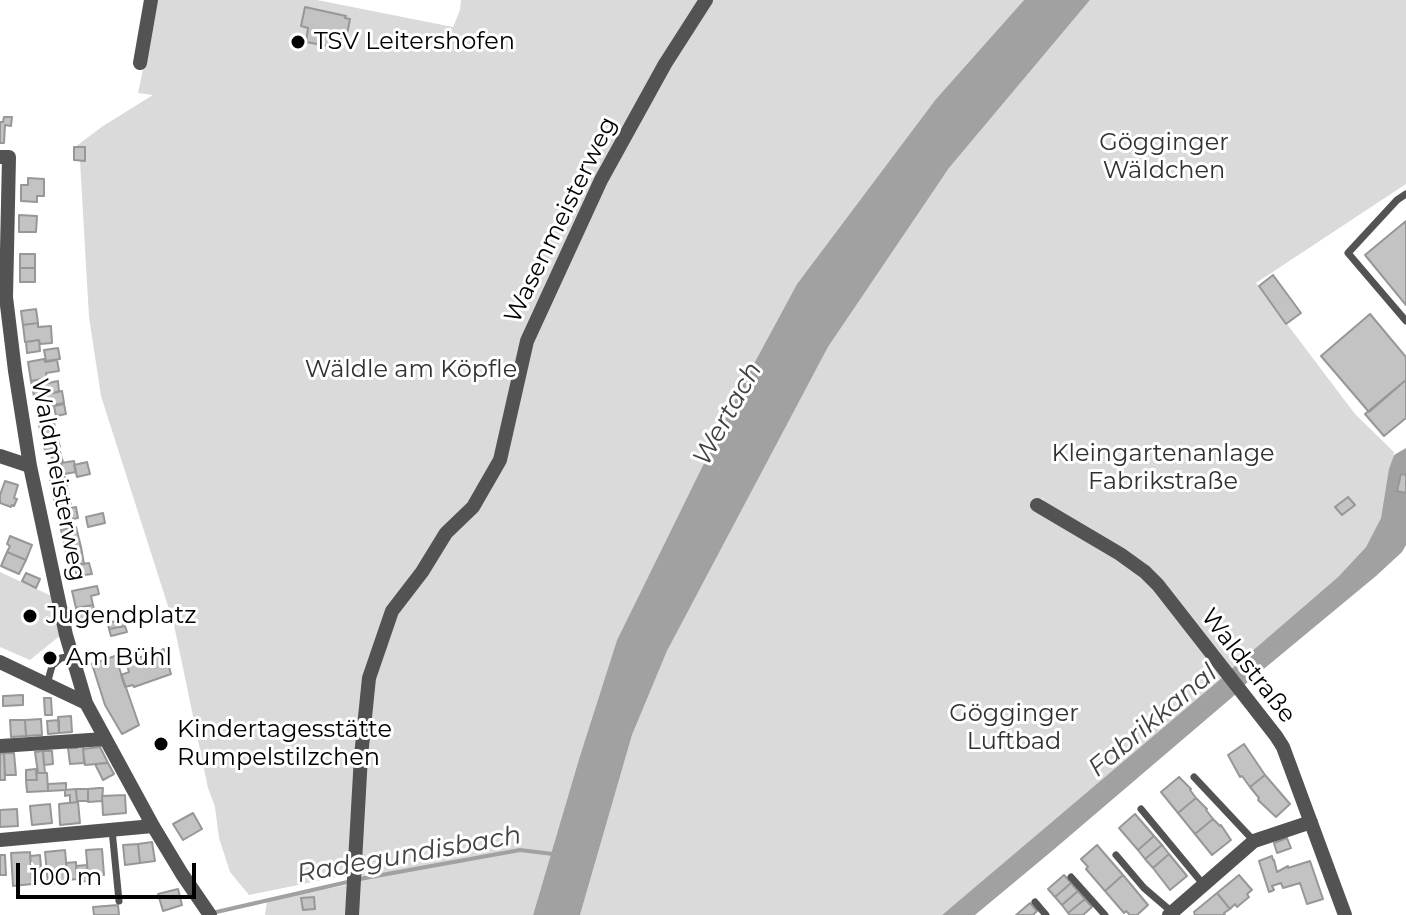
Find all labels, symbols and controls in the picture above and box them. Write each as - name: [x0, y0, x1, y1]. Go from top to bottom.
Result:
- place label: TSV Leitershofen: [314, 28, 515, 56]
- marker: TSV Leitershofen: [289, 33, 307, 51]
- street label: Wasenmeisterweg: [499, 112, 623, 328]
- park label: Gögginger Wäldchen: [1099, 129, 1229, 185]
- park label: Wäldle am Köpfle: [305, 356, 517, 384]
- water label: Wertach: [687, 357, 769, 471]
- street label: Waldmeisterweg: [24, 376, 92, 584]
- park label: Kleingartenanlage Fabrikstraße: [1051, 440, 1275, 496]
- place label: Jugendplatz: [46, 602, 196, 630]
- street label: Waldstraße: [1194, 603, 1302, 729]
- marker: Jugendplatz: [21, 607, 39, 625]
- place label: Am Bühl: [66, 644, 172, 672]
- marker: Am Bühl: [41, 649, 59, 667]
- water label: Fabrikkanal: [1082, 658, 1224, 784]
- park label: Gögginger Luftbad: [949, 700, 1079, 756]
- place label: Kindertagesstätte Rumpelstilzchen: [177, 716, 392, 772]
- marker: Kindertagesstätte Rumpelstilzchen: [152, 735, 170, 753]
- water label: Radegundisbach: [294, 820, 524, 890]
- scale bar: [20, 847, 200, 897]
- text: 100 m: [30, 862, 102, 891]

